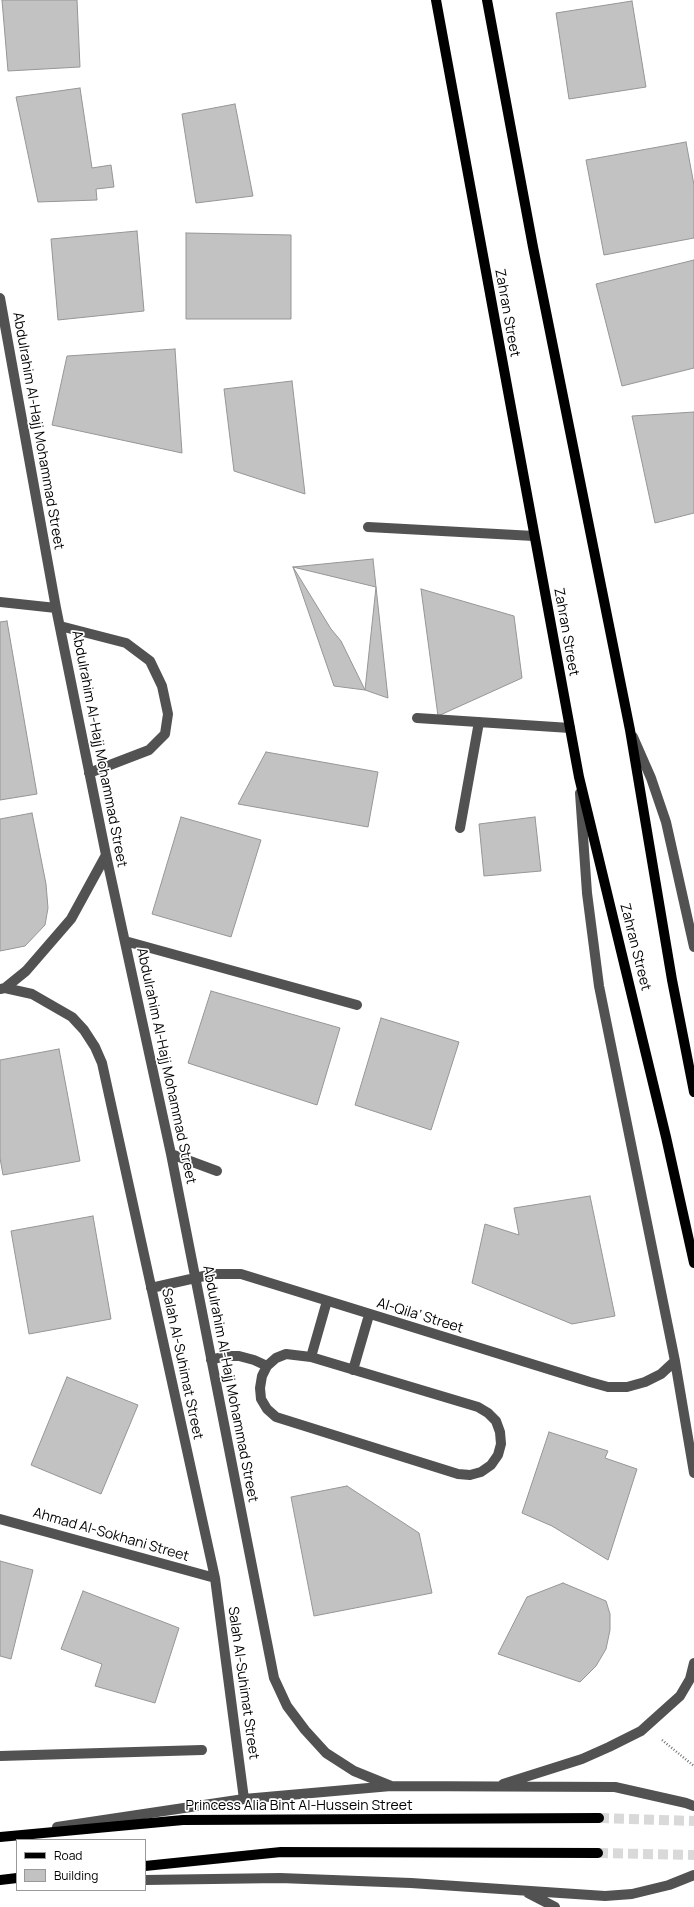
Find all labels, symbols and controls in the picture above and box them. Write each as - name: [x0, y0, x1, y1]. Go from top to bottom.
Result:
- street label: Zahran Street: [491, 267, 523, 359]
- street label: Abdulrahim Al-Hajj Mohammad Street: [9, 311, 67, 551]
- street label: Zahran Street: [550, 586, 582, 678]
- street label: Abdulrahim Al-Hajj Mohammad Street: [68, 629, 130, 869]
- street label: Zahran Street: [616, 902, 654, 992]
- street label: Abdulrahim Al-Hajj Mohammad Street: [133, 946, 199, 1186]
- street label: Abdulrahim Al-Hajj Mohammad Street: [199, 1264, 261, 1504]
- street label: Salah Al-Suhimat Street: [158, 1287, 206, 1441]
- street label: Al-Qila‘ Street: [375, 1295, 465, 1337]
- street label: Ahmad Al-Sokhani Street: [31, 1505, 191, 1565]
- street label: Salah Al-Suhimat Street: [224, 1605, 262, 1761]
- street label: Princess Alia Bint Al-Hussein Street: [185, 1798, 413, 1814]
- legend: [16, 1839, 146, 1891]
- text: Road: [54, 1847, 82, 1864]
- text: Building: [54, 1867, 98, 1884]

